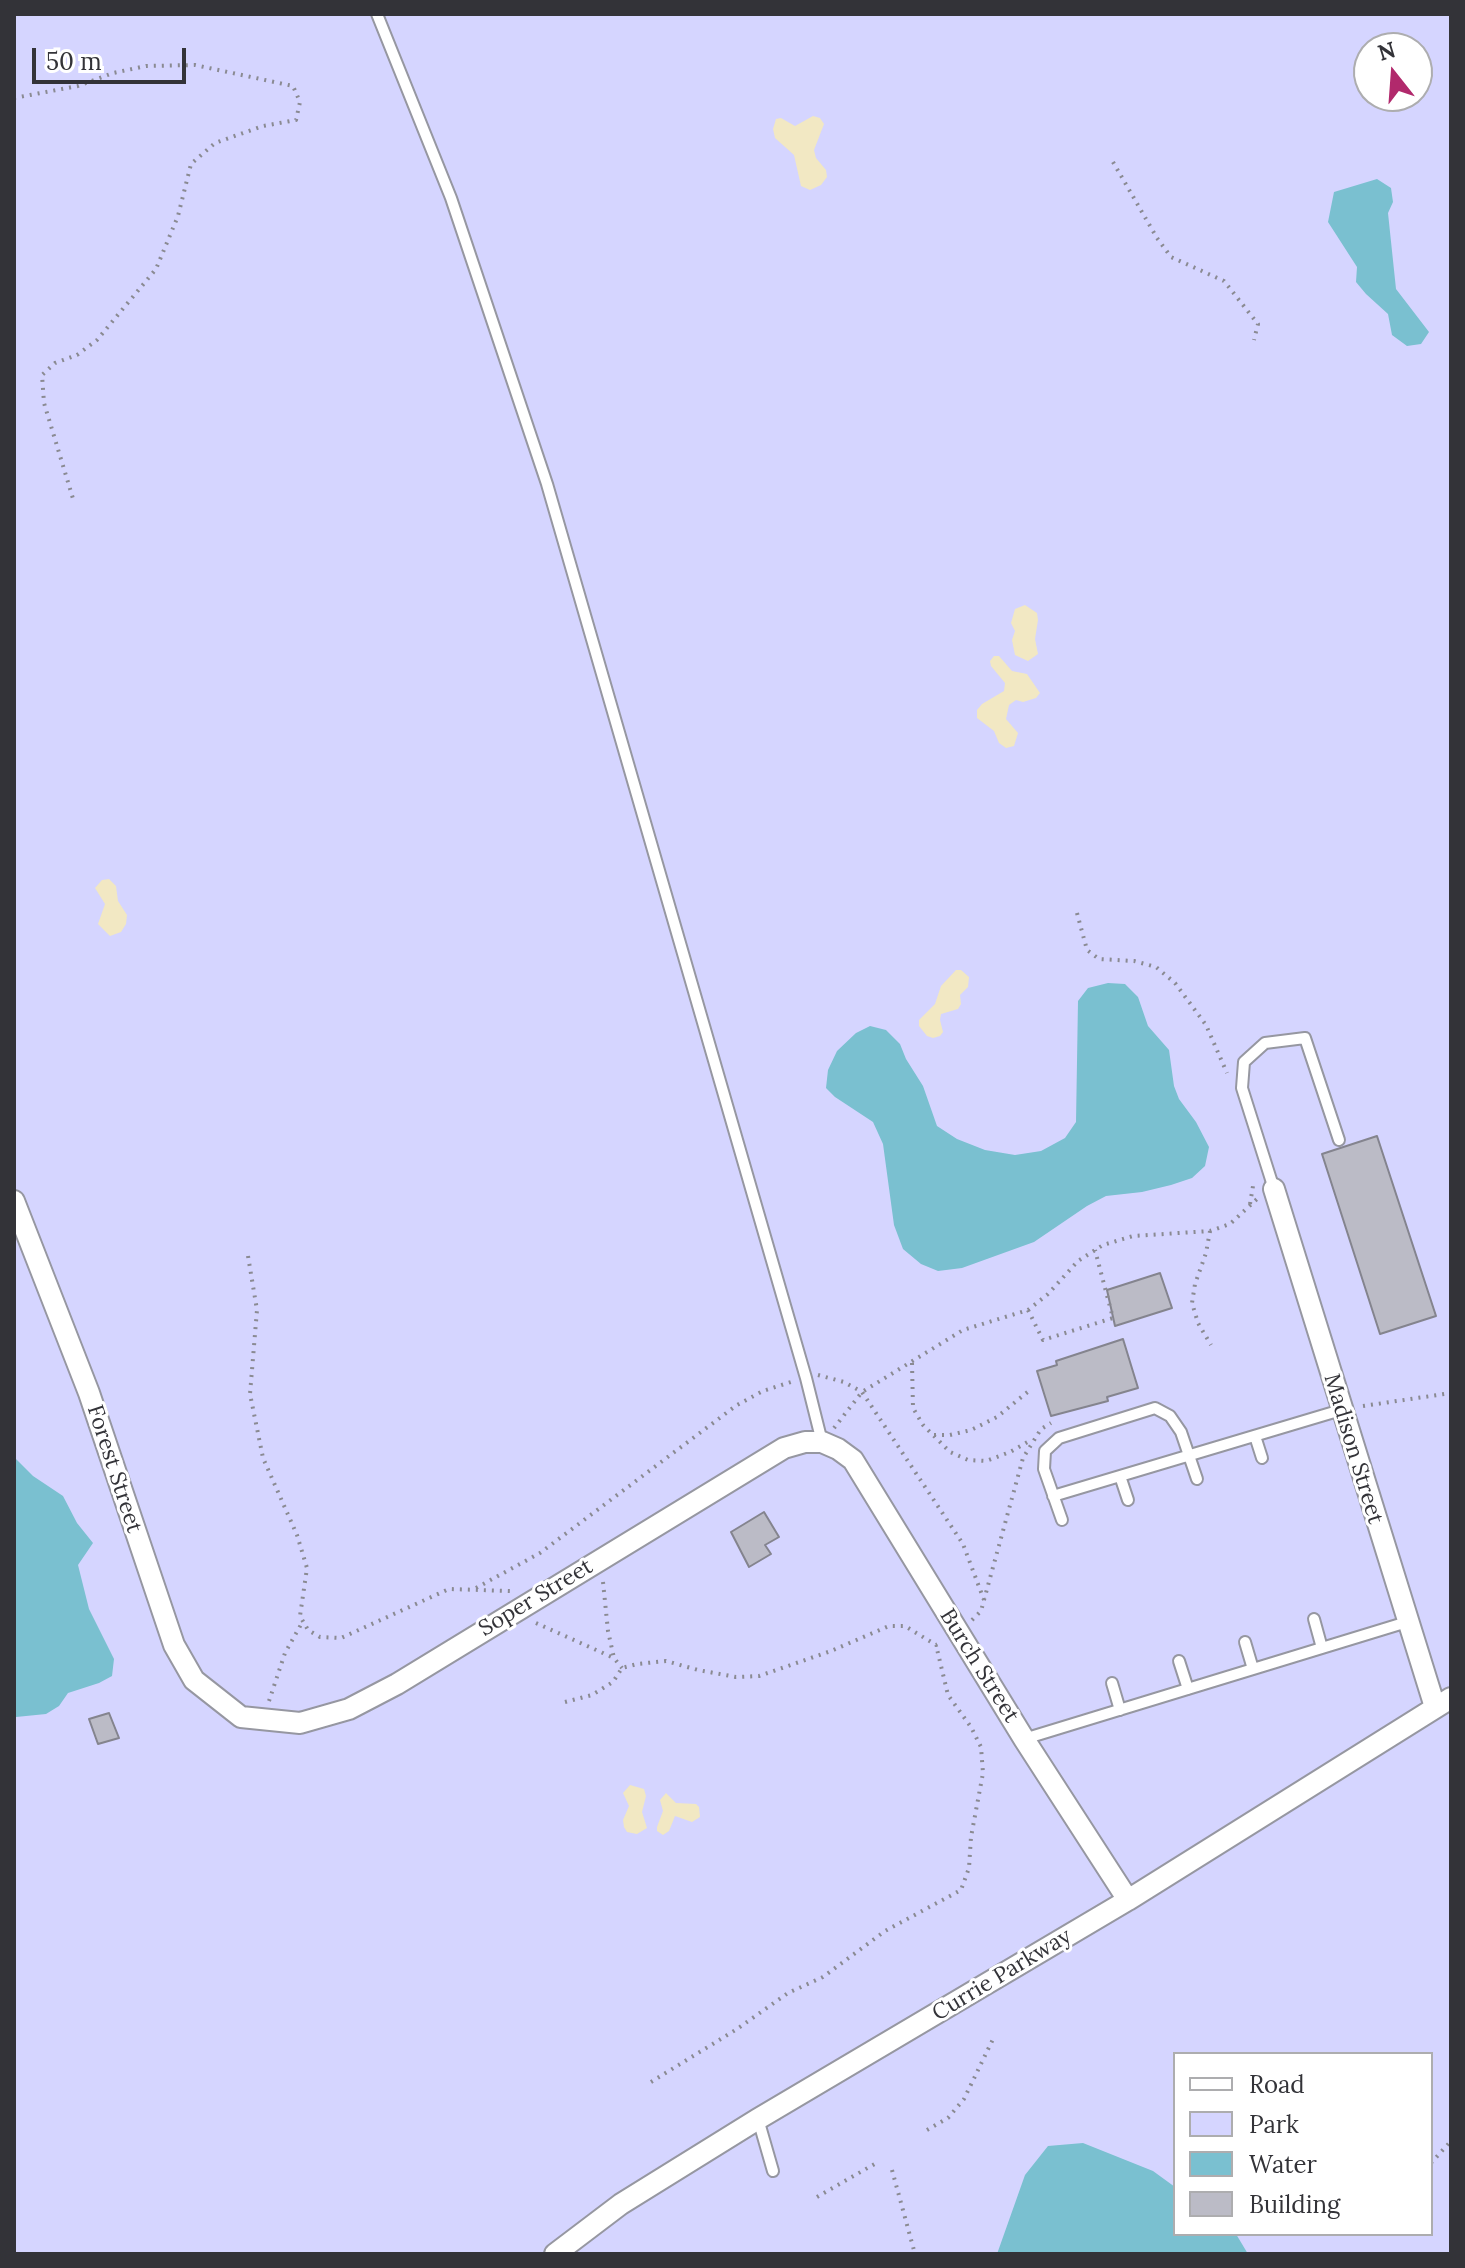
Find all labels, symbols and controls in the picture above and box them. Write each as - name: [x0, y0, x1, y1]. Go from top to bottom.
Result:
- scale bar: [36, 32, 190, 82]
- north arrow: [1353, 32, 1433, 112]
- text: N: [1374, 35, 1399, 67]
- text: 50 m: [46, 46, 102, 77]
- street label: Madison Street: [1318, 1371, 1388, 1527]
- street label: Forest Street: [81, 1402, 147, 1536]
- street label: Soper Street: [474, 1554, 598, 1642]
- street label: Burch Street: [934, 1604, 1024, 1728]
- street label: Currie Parkway: [928, 1923, 1076, 2027]
- legend: [1173, 2052, 1433, 2236]
- text: Road: [1249, 2069, 1305, 2100]
- text: Park: [1249, 2109, 1299, 2140]
- text: Water: [1249, 2149, 1317, 2180]
- text: Building: [1249, 2189, 1340, 2220]

